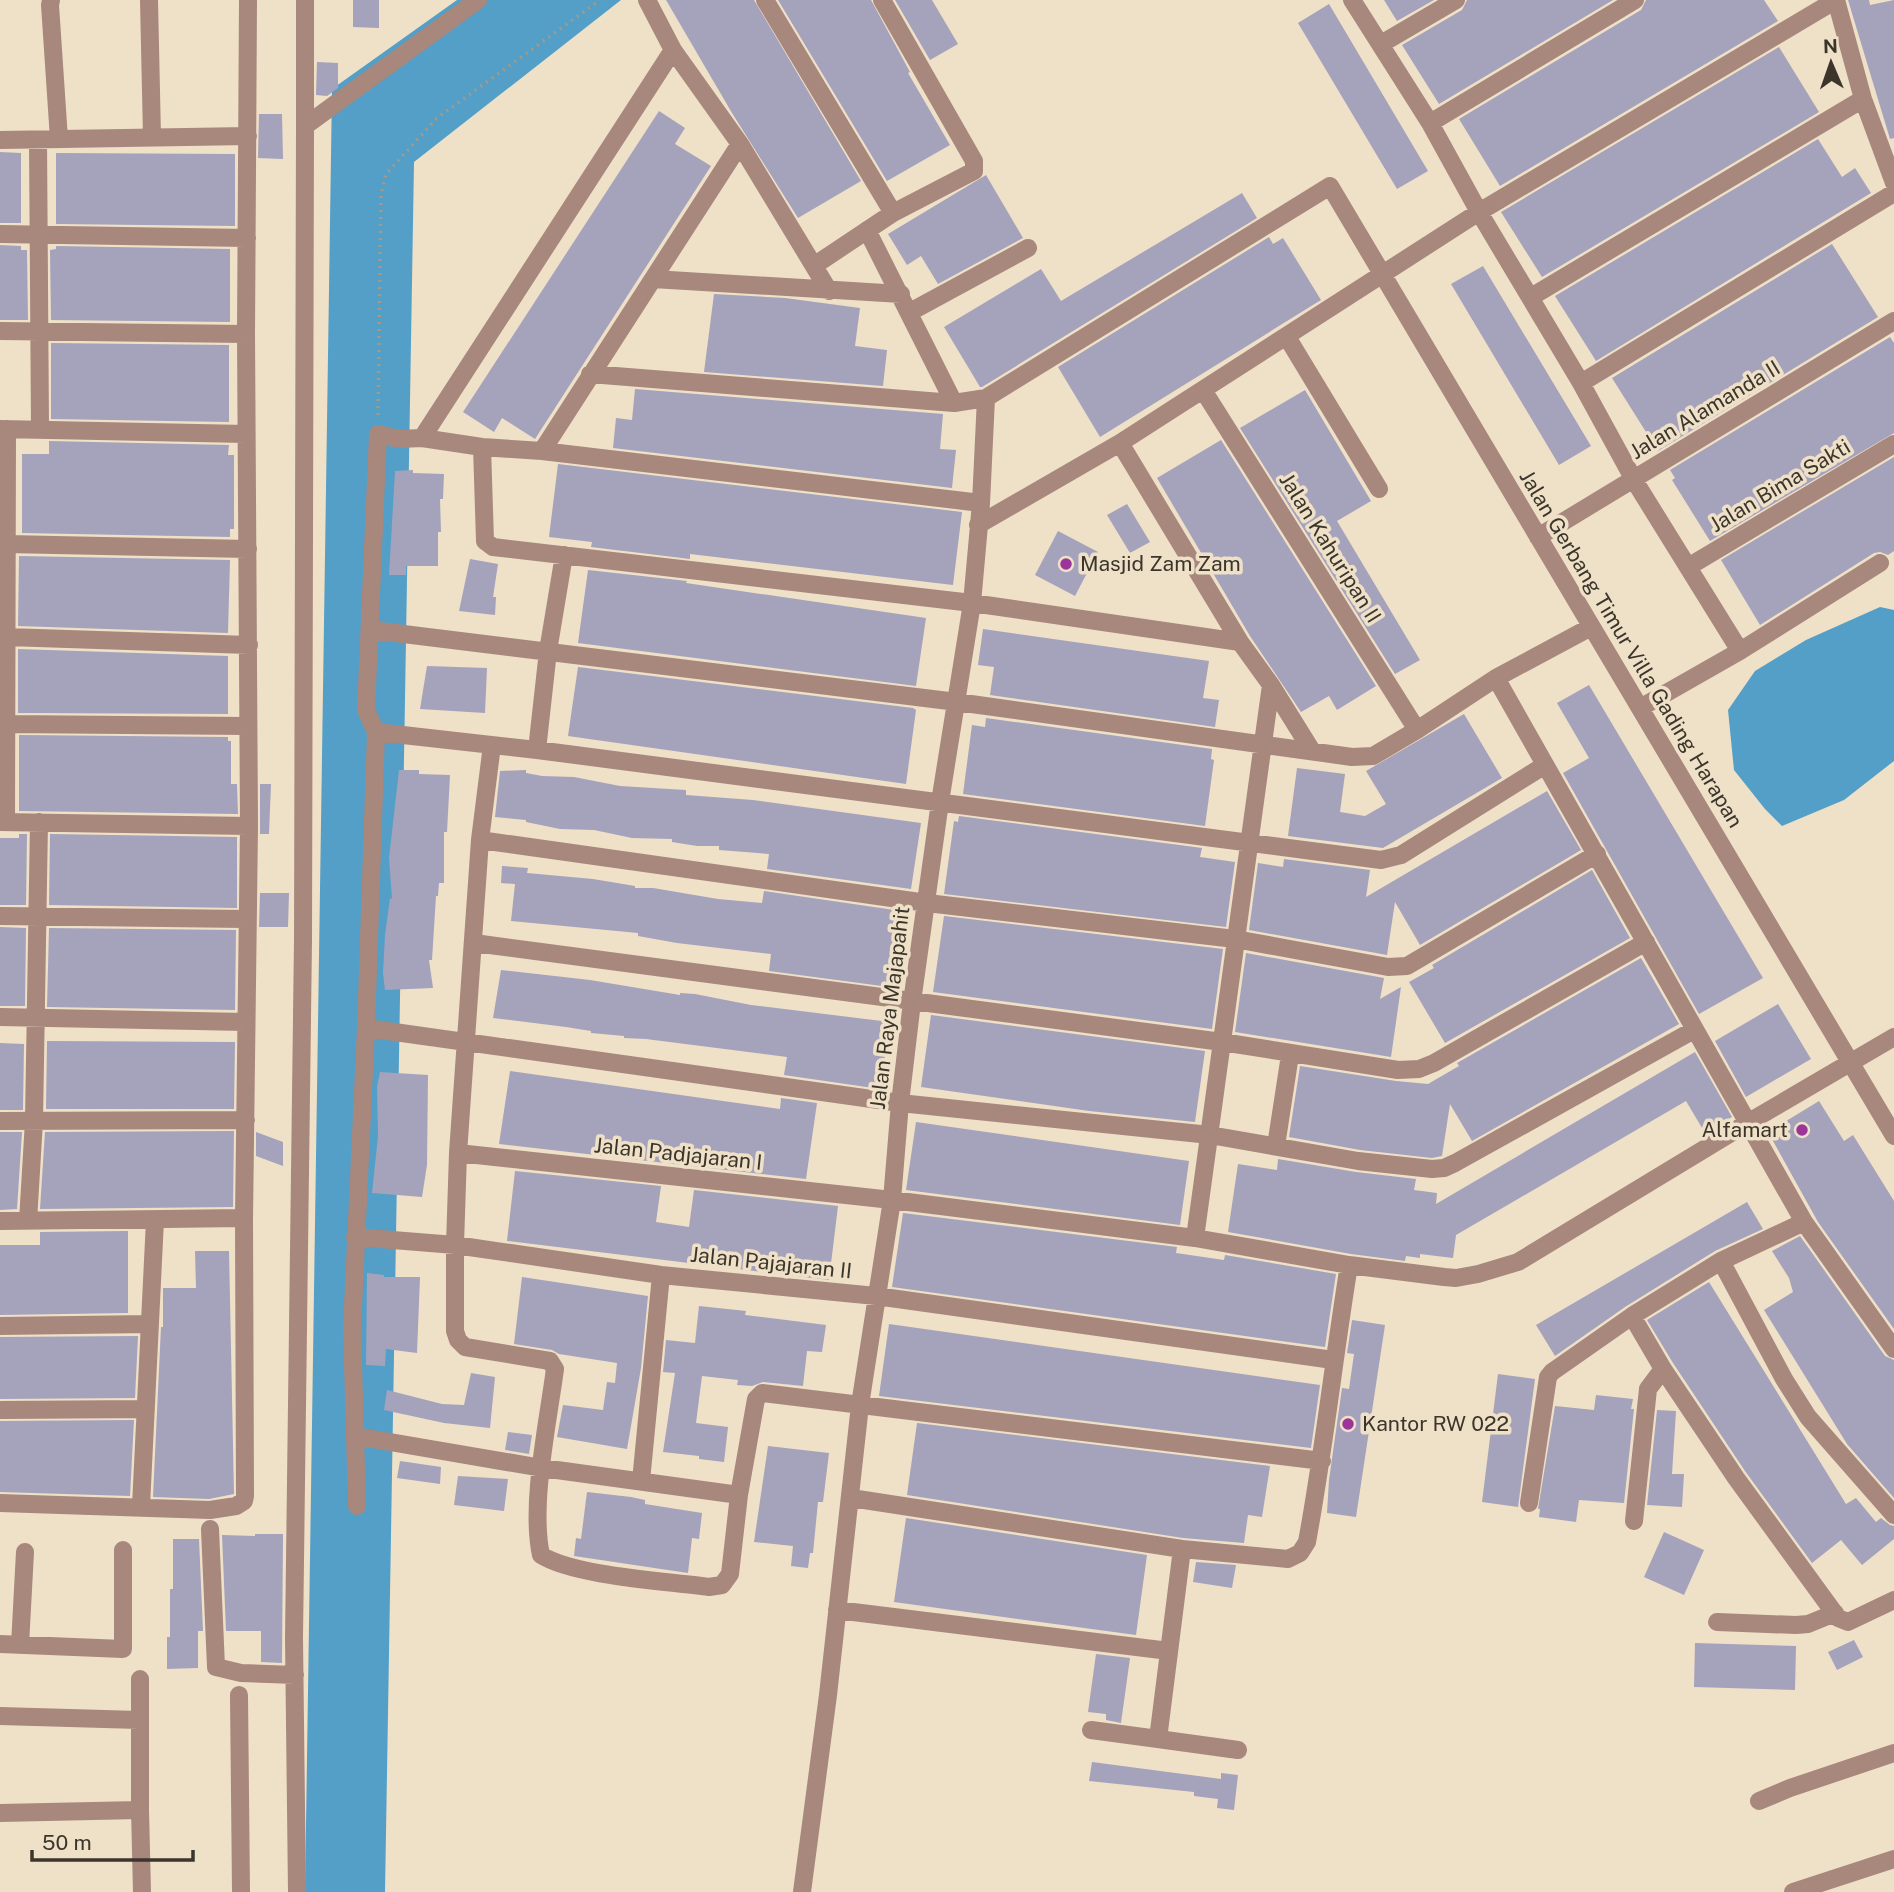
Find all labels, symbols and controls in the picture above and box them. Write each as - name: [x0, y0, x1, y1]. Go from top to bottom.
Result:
- north arrow: [1796, 28, 1866, 98]
- text: N: [1823, 35, 1838, 57]
- street label: Jalan Alamanda II: [1625, 355, 1784, 464]
- street label: Jalan Bima Sakti: [1705, 434, 1855, 537]
- street label: Jalan Gerbang Timur Villa Gading Harapan: [1514, 465, 1748, 832]
- street label: Jalan Kahuripan II: [1274, 468, 1387, 627]
- place label: Masjid Zam Zam: [1080, 551, 1241, 576]
- marker: Masjid Zam Zam: [1058, 556, 1074, 572]
- street label: Jalan Raya Majapahit: [865, 905, 914, 1111]
- place label: Alfamart: [1701, 1117, 1788, 1142]
- marker: Alfamart: [1794, 1122, 1810, 1138]
- street label: Jalan Padjajaran I: [593, 1132, 763, 1175]
- street label: Jalan Pajajaran II: [689, 1242, 853, 1283]
- place label: Kantor RW 022: [1362, 1411, 1509, 1436]
- marker: Kantor RW 022: [1340, 1416, 1356, 1432]
- scale bar: [32, 1818, 192, 1862]
- text: 50 m: [42, 1830, 92, 1855]

